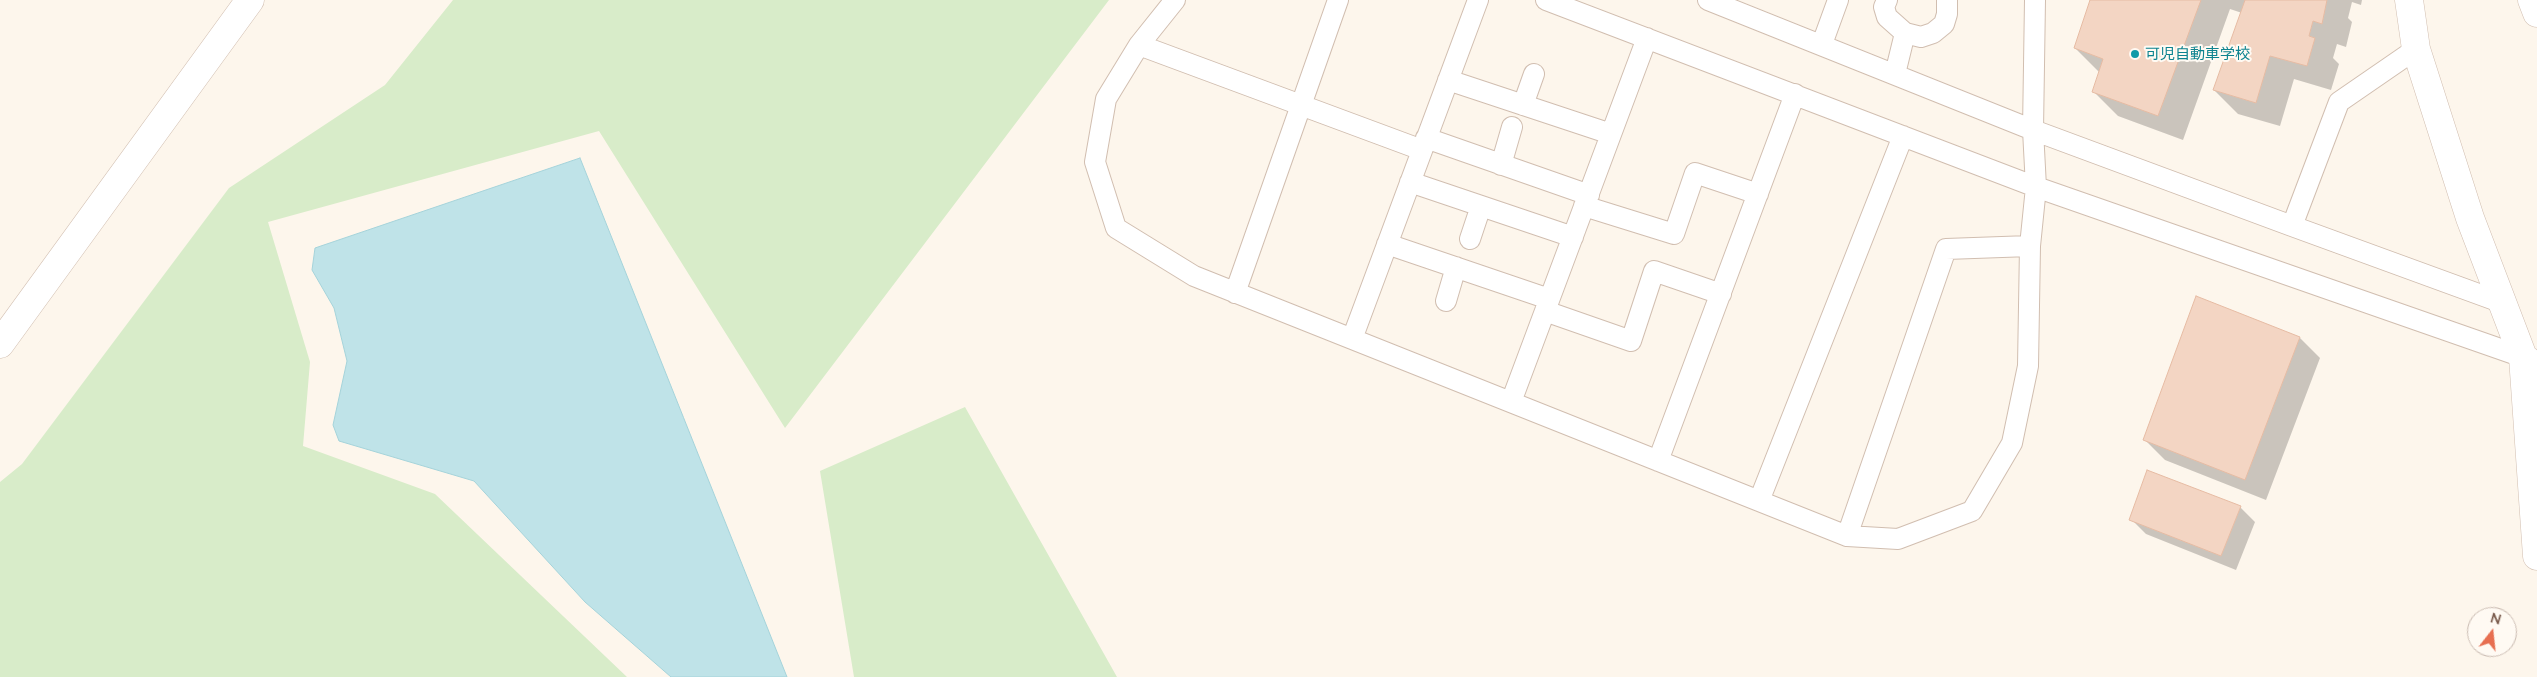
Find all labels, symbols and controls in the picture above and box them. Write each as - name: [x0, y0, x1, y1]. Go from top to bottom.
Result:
- place label: 可児自動車学校: [2145, 45, 2250, 63]
- marker: 可児自動車学校: [2129, 48, 2141, 60]
- north arrow: [2467, 607, 2517, 657]
- text: N: [2488, 608, 2503, 629]

